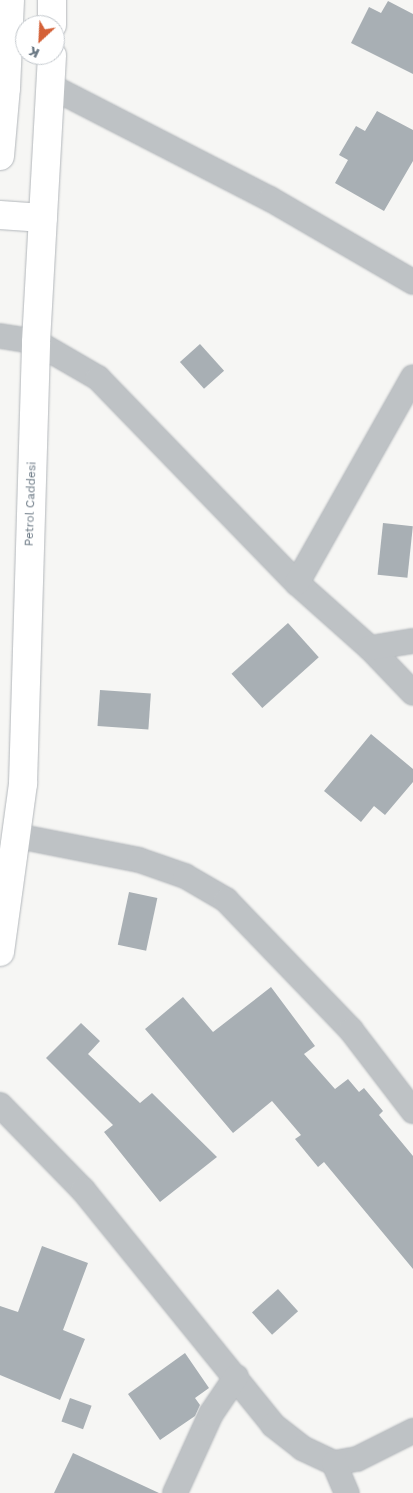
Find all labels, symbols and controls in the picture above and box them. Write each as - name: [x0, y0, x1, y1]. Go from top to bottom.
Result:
- north arrow: [15, 15, 65, 65]
- text: K: [26, 43, 42, 62]
- street label: Petrol Caddesi: [22, 461, 40, 547]

